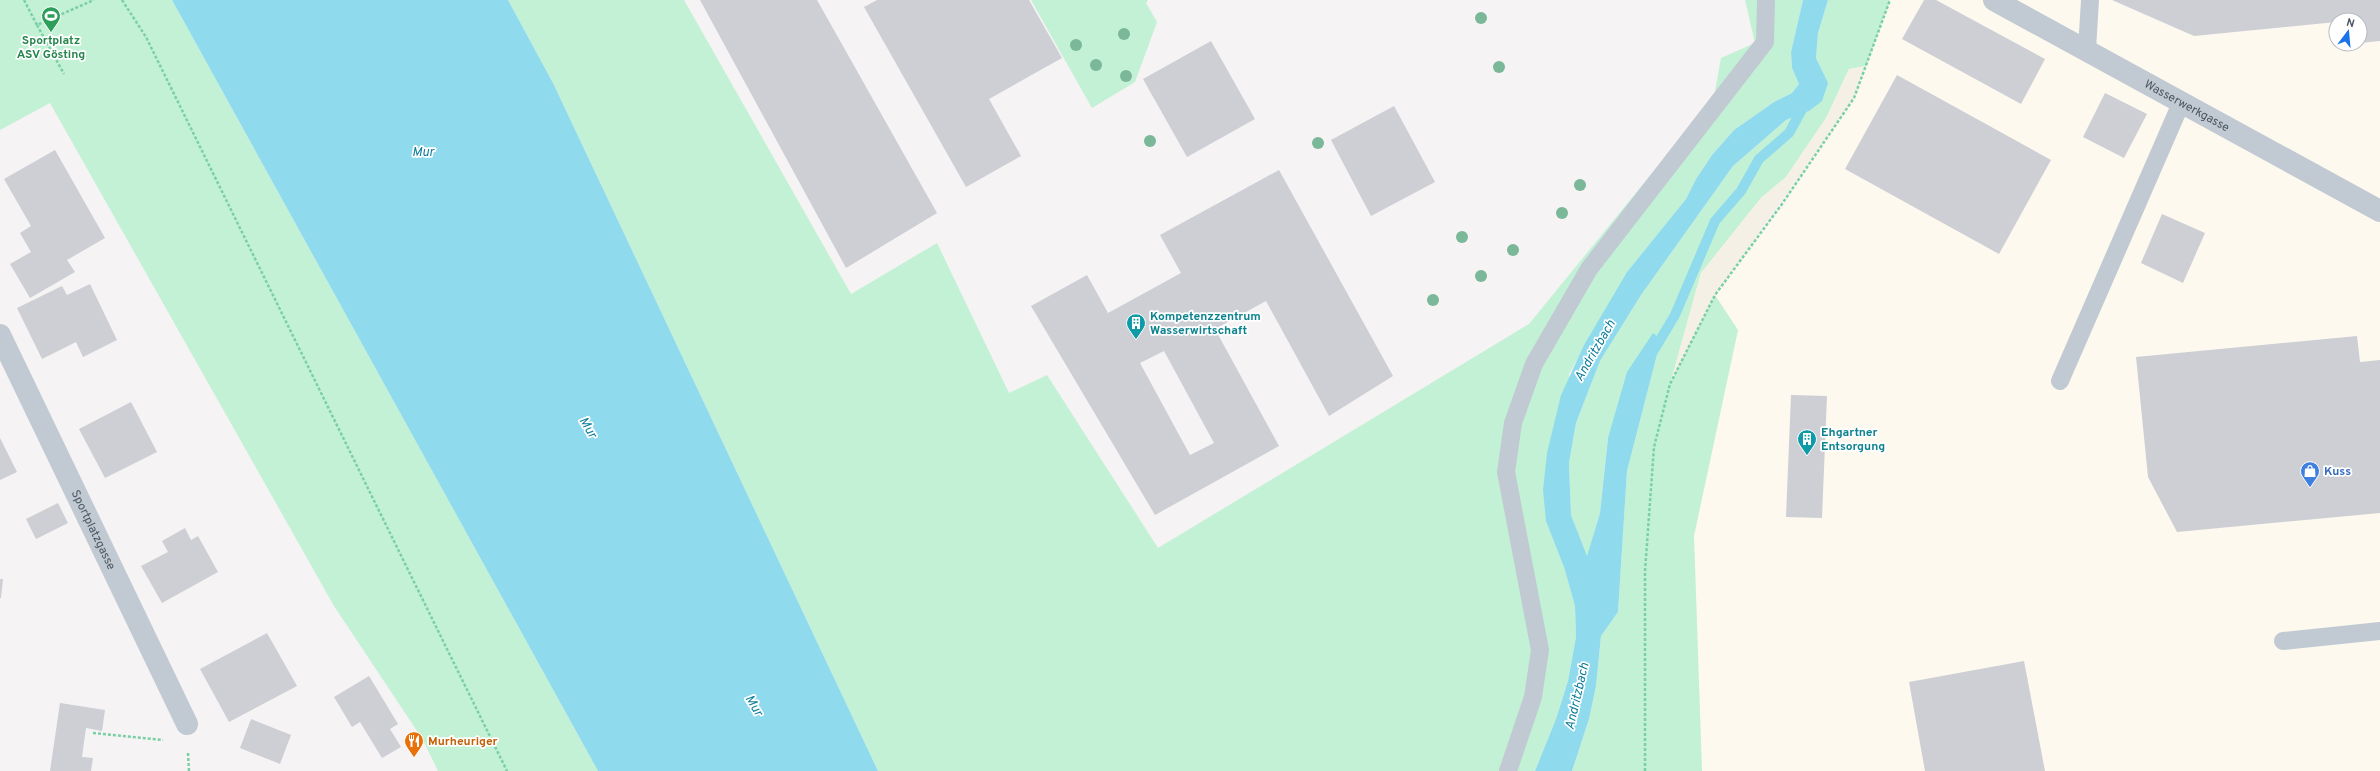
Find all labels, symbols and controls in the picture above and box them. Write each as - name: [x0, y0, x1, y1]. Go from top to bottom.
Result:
- sports icon: Sportplatz ASV Gösting: [40, 5, 62, 33]
- north arrow: [2328, 12, 2368, 52]
- text: N: [2345, 16, 2356, 31]
- place label: Sportplatz ASV Gösting: [17, 33, 85, 63]
- street label: Wasserwerkgasse: [2141, 77, 2232, 136]
- water label: Mur: [412, 145, 435, 161]
- place label: Kompetenzzentrum Wasserwirtschaft: [1150, 309, 1261, 339]
- building icon: Kompetenzzentrum Wasserwirtschaft: [1125, 312, 1147, 340]
- water label: Andritzbach: [1572, 317, 1620, 385]
- water label: Mur: [575, 414, 600, 443]
- place label: Ehgartner Entsorgung: [1821, 425, 1885, 455]
- building icon: Ehgartner Entsorgung: [1796, 428, 1818, 456]
- shop icon: Kuss: [2299, 460, 2321, 488]
- place label: Kuss: [2324, 464, 2351, 480]
- street label: Sportplatzgasse: [67, 487, 119, 573]
- water label: Andritzbach: [1562, 661, 1593, 731]
- water label: Mur: [741, 692, 766, 721]
- restaurant icon: Murheuriger: [403, 730, 425, 758]
- place label: Murheuriger: [428, 734, 498, 750]

